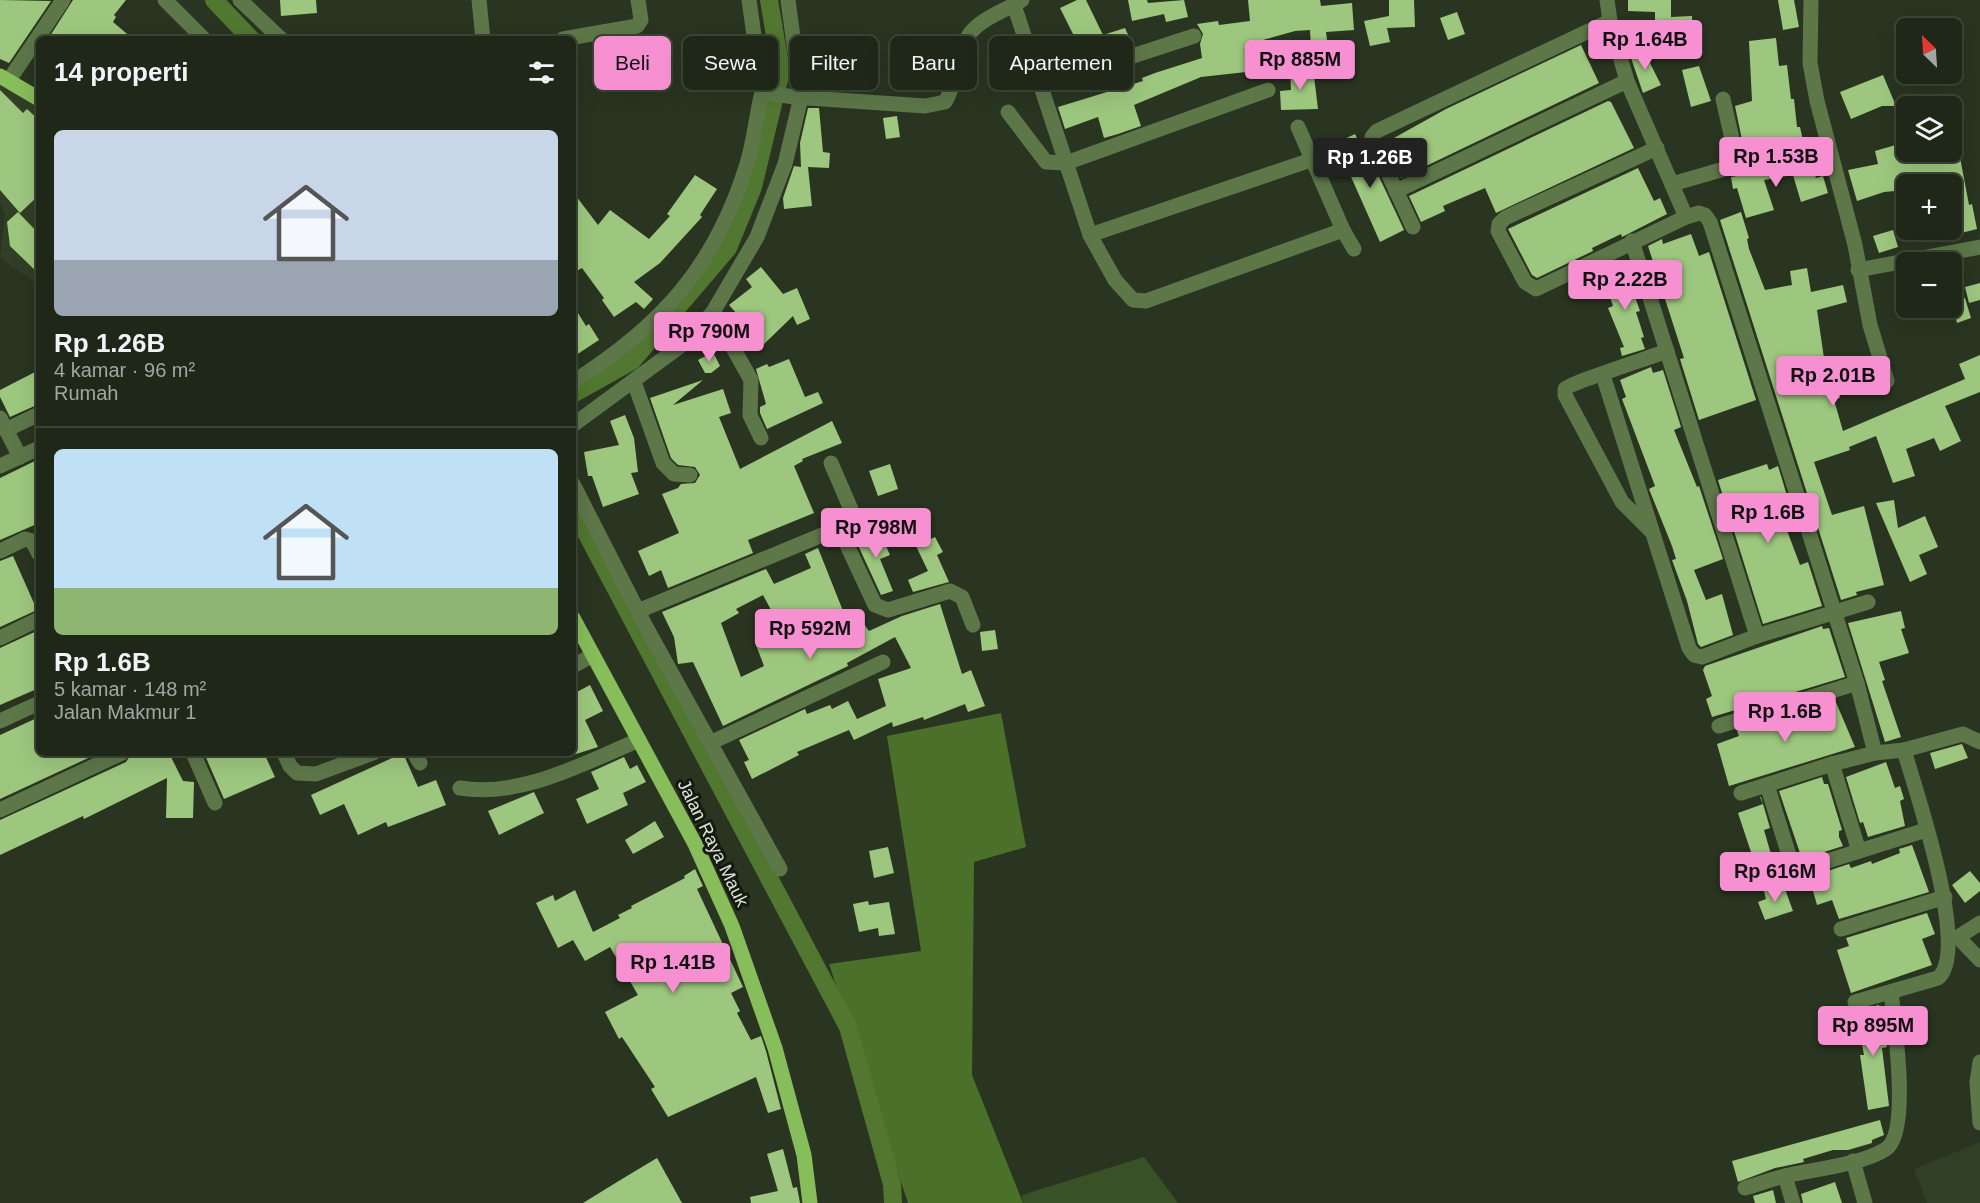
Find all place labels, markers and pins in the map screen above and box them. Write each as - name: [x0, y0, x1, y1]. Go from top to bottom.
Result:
- pin: Rp 1.64B: [1583, 20, 1707, 71]
- pin: Rp 885M: [1245, 40, 1355, 91]
- pin: Rp 1.53B: [1714, 137, 1838, 188]
- pin: Rp 1.26B: [1308, 138, 1432, 189]
- pin: Rp 2.22B: [1563, 260, 1687, 311]
- pin: Rp 790M: [654, 312, 764, 363]
- pin: Rp 2.01B: [1771, 356, 1895, 407]
- pin: Rp 1.6B: [1713, 493, 1823, 544]
- pin: Rp 798M: [821, 508, 931, 559]
- pin: Rp 592M: [755, 609, 865, 660]
- pin: Rp 1.6B: [1730, 692, 1840, 743]
- pin: Rp 616M: [1720, 852, 1830, 903]
- pin: Rp 1.41B: [611, 943, 735, 994]
- pin: Rp 895M: [1818, 1006, 1928, 1057]

